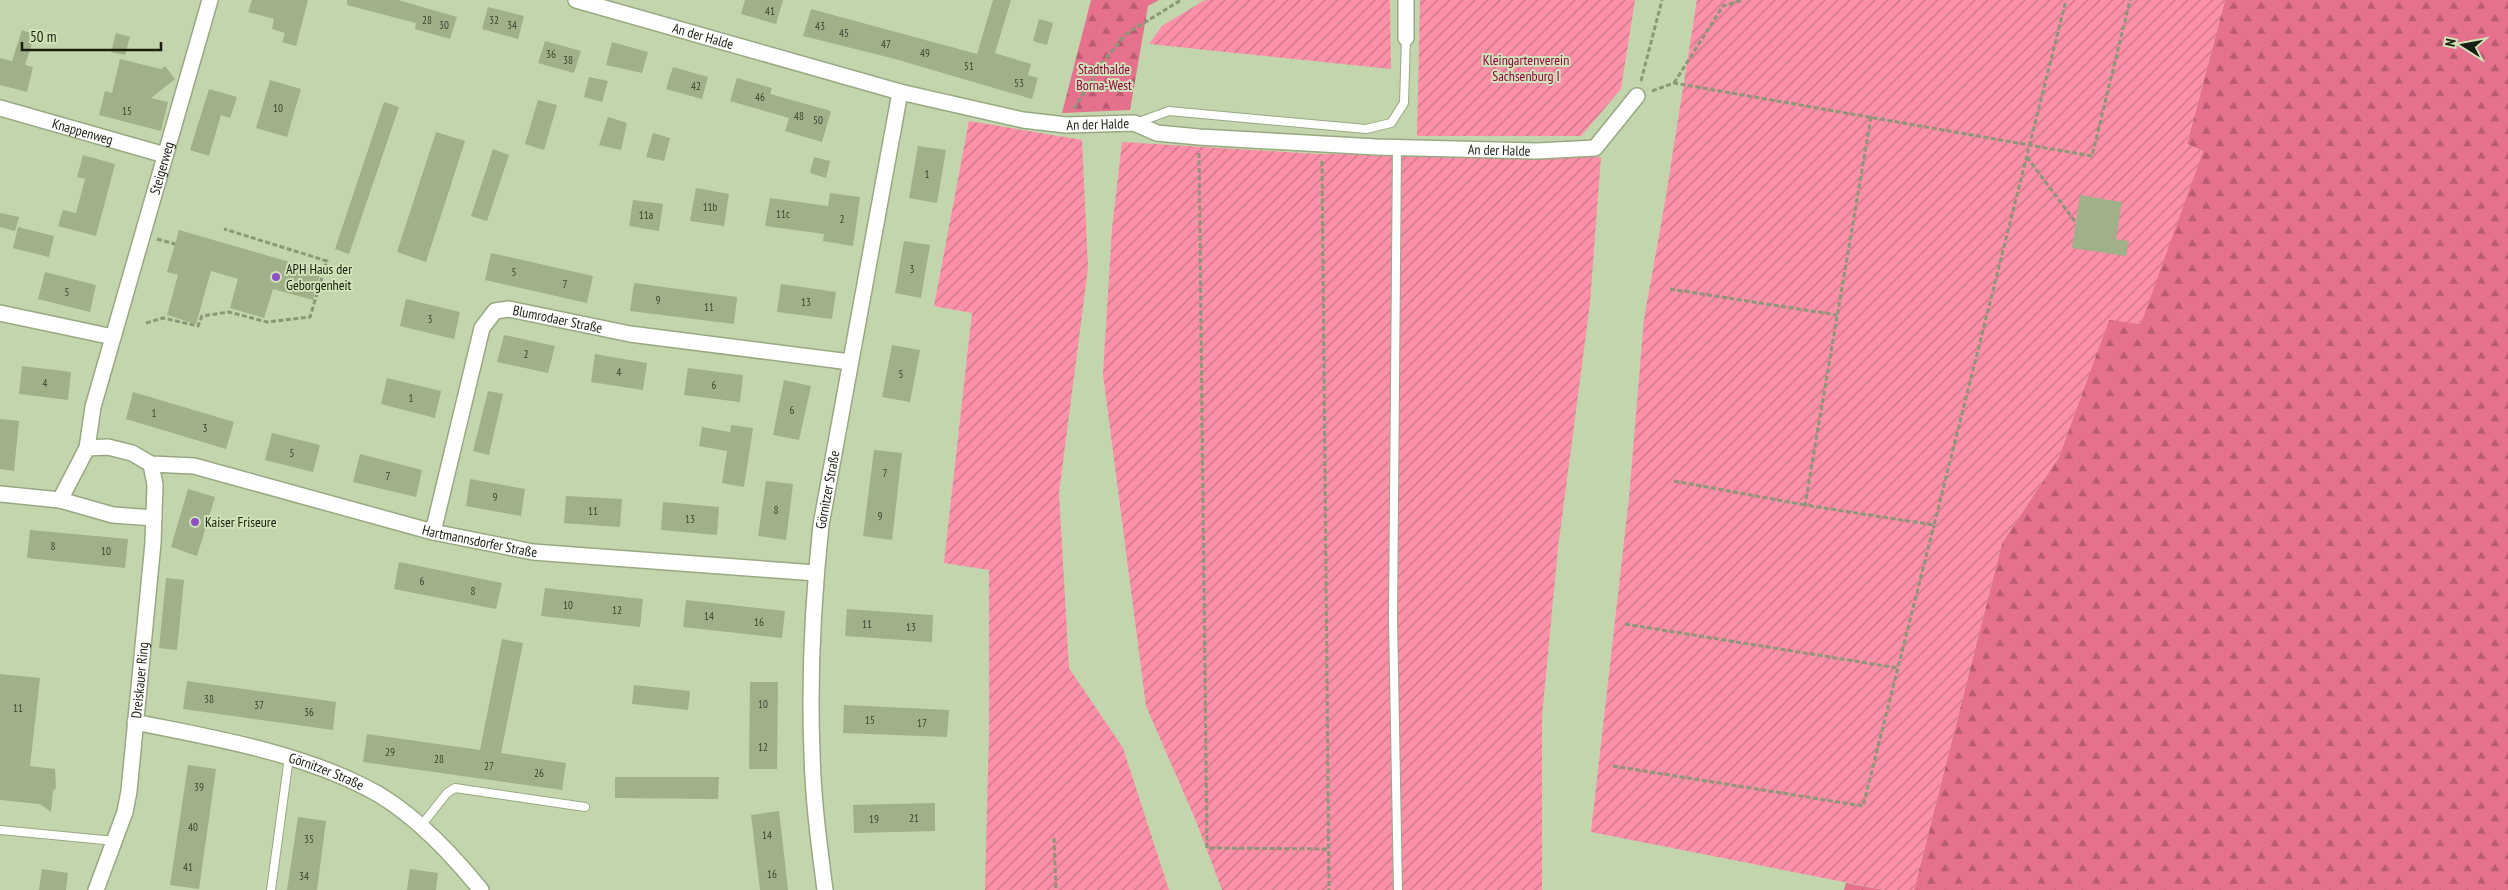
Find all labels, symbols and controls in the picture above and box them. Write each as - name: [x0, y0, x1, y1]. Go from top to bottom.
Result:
- house number: 41: [765, 4, 775, 18]
- house number: 28: [422, 13, 432, 27]
- house number: 32: [489, 13, 499, 27]
- house number: 30: [439, 18, 449, 32]
- house number: 34: [507, 18, 517, 32]
- street label: An der Halde: [670, 19, 736, 53]
- house number: 43: [815, 19, 825, 33]
- scale bar: [22, 20, 161, 52]
- north arrow: [2438, 20, 2488, 70]
- house number: 45: [839, 26, 849, 40]
- text: 50 m: [30, 27, 56, 46]
- house number: 47: [881, 37, 891, 51]
- text: N: [2441, 37, 2460, 48]
- house number: 49: [920, 46, 930, 60]
- house number: 36: [546, 47, 556, 61]
- park label: Kleingartenverein Sachsenburg I: [1483, 51, 1569, 85]
- house number: 38: [563, 53, 573, 67]
- house number: 51: [964, 59, 974, 73]
- park label: Stadthalde Borna-West: [1076, 60, 1132, 94]
- house number: 53: [1014, 76, 1024, 90]
- house number: 42: [691, 79, 701, 93]
- house number: 46: [755, 90, 765, 104]
- house number: 10: [273, 101, 283, 115]
- house number: 15: [122, 104, 132, 118]
- house number: 48: [794, 109, 804, 123]
- house number: 50: [813, 113, 823, 127]
- street label: Knappenweg: [50, 114, 115, 149]
- street label: An der Halde: [1066, 114, 1130, 134]
- street label: Steigerweg: [146, 140, 178, 197]
- street label: An der Halde: [1468, 140, 1531, 160]
- house number: 1: [925, 167, 930, 181]
- house number: 11b: [703, 200, 718, 214]
- house number: 11c: [776, 207, 790, 221]
- house number: 11a: [639, 208, 653, 222]
- house number: 2: [840, 212, 845, 226]
- place label: APH Haus der Geborgenheit: [286, 260, 352, 294]
- house number: 3: [910, 262, 915, 276]
- house number: 5: [512, 265, 517, 279]
- marker: APH Haus der Geborgenheit: [270, 271, 282, 283]
- house number: 7: [563, 277, 568, 291]
- house number: 5: [65, 285, 70, 299]
- house number: 9: [656, 293, 661, 307]
- house number: 13: [801, 295, 811, 309]
- house number: 11: [704, 300, 714, 314]
- street label: Blumrodaer Straße: [511, 301, 604, 337]
- house number: 3: [428, 312, 433, 326]
- house number: 2: [524, 347, 529, 361]
- house number: 4: [617, 365, 622, 379]
- house number: 5: [899, 367, 904, 381]
- house number: 4: [43, 376, 48, 390]
- house number: 6: [712, 378, 717, 392]
- house number: 1: [409, 391, 414, 405]
- house number: 6: [790, 403, 795, 417]
- house number: 1: [152, 406, 157, 420]
- house number: 3: [203, 421, 208, 435]
- house number: 5: [290, 446, 295, 460]
- street label: Görnitzer Straße: [812, 449, 843, 530]
- house number: 7: [883, 466, 888, 480]
- house number: 7: [386, 469, 391, 483]
- house number: 9: [493, 490, 498, 504]
- house number: 8: [774, 503, 779, 517]
- house number: 11: [588, 504, 598, 518]
- house number: 9: [878, 509, 883, 523]
- house number: 13: [685, 512, 695, 526]
- place label: Kaiser Friseure: [205, 513, 277, 531]
- marker: Kaiser Friseure: [189, 516, 201, 528]
- street label: Hartmannsdorfer Straße: [420, 520, 538, 561]
- house number: 8: [51, 539, 56, 553]
- house number: 10: [101, 544, 111, 558]
- house number: 6: [420, 574, 425, 588]
- house number: 8: [471, 584, 476, 598]
- house number: 10: [563, 598, 573, 612]
- house number: 12: [612, 603, 622, 617]
- house number: 14: [704, 609, 714, 623]
- house number: 16: [754, 615, 764, 629]
- house number: 11: [862, 617, 872, 631]
- house number: 13: [906, 620, 916, 634]
- street label: Dreiskauer Ring: [127, 641, 152, 719]
- house number: 38: [204, 692, 214, 706]
- house number: 10: [758, 697, 768, 711]
- house number: 37: [254, 698, 264, 712]
- house number: 11: [13, 701, 23, 715]
- house number: 36: [304, 705, 314, 719]
- house number: 15: [865, 713, 875, 727]
- house number: 17: [917, 716, 927, 730]
- house number: 12: [758, 740, 768, 754]
- house number: 29: [385, 745, 395, 759]
- street label: Görnitzer Straße: [287, 749, 367, 794]
- house number: 28: [434, 752, 444, 766]
- house number: 27: [484, 759, 494, 773]
- house number: 26: [534, 766, 544, 780]
- house number: 39: [194, 780, 204, 794]
- house number: 21: [909, 811, 919, 825]
- house number: 19: [869, 812, 879, 826]
- house number: 40: [188, 820, 198, 834]
- house number: 14: [762, 828, 772, 842]
- house number: 35: [304, 832, 314, 846]
- house number: 41: [183, 860, 193, 874]
- house number: 16: [767, 867, 777, 881]
- house number: 34: [299, 869, 309, 883]

